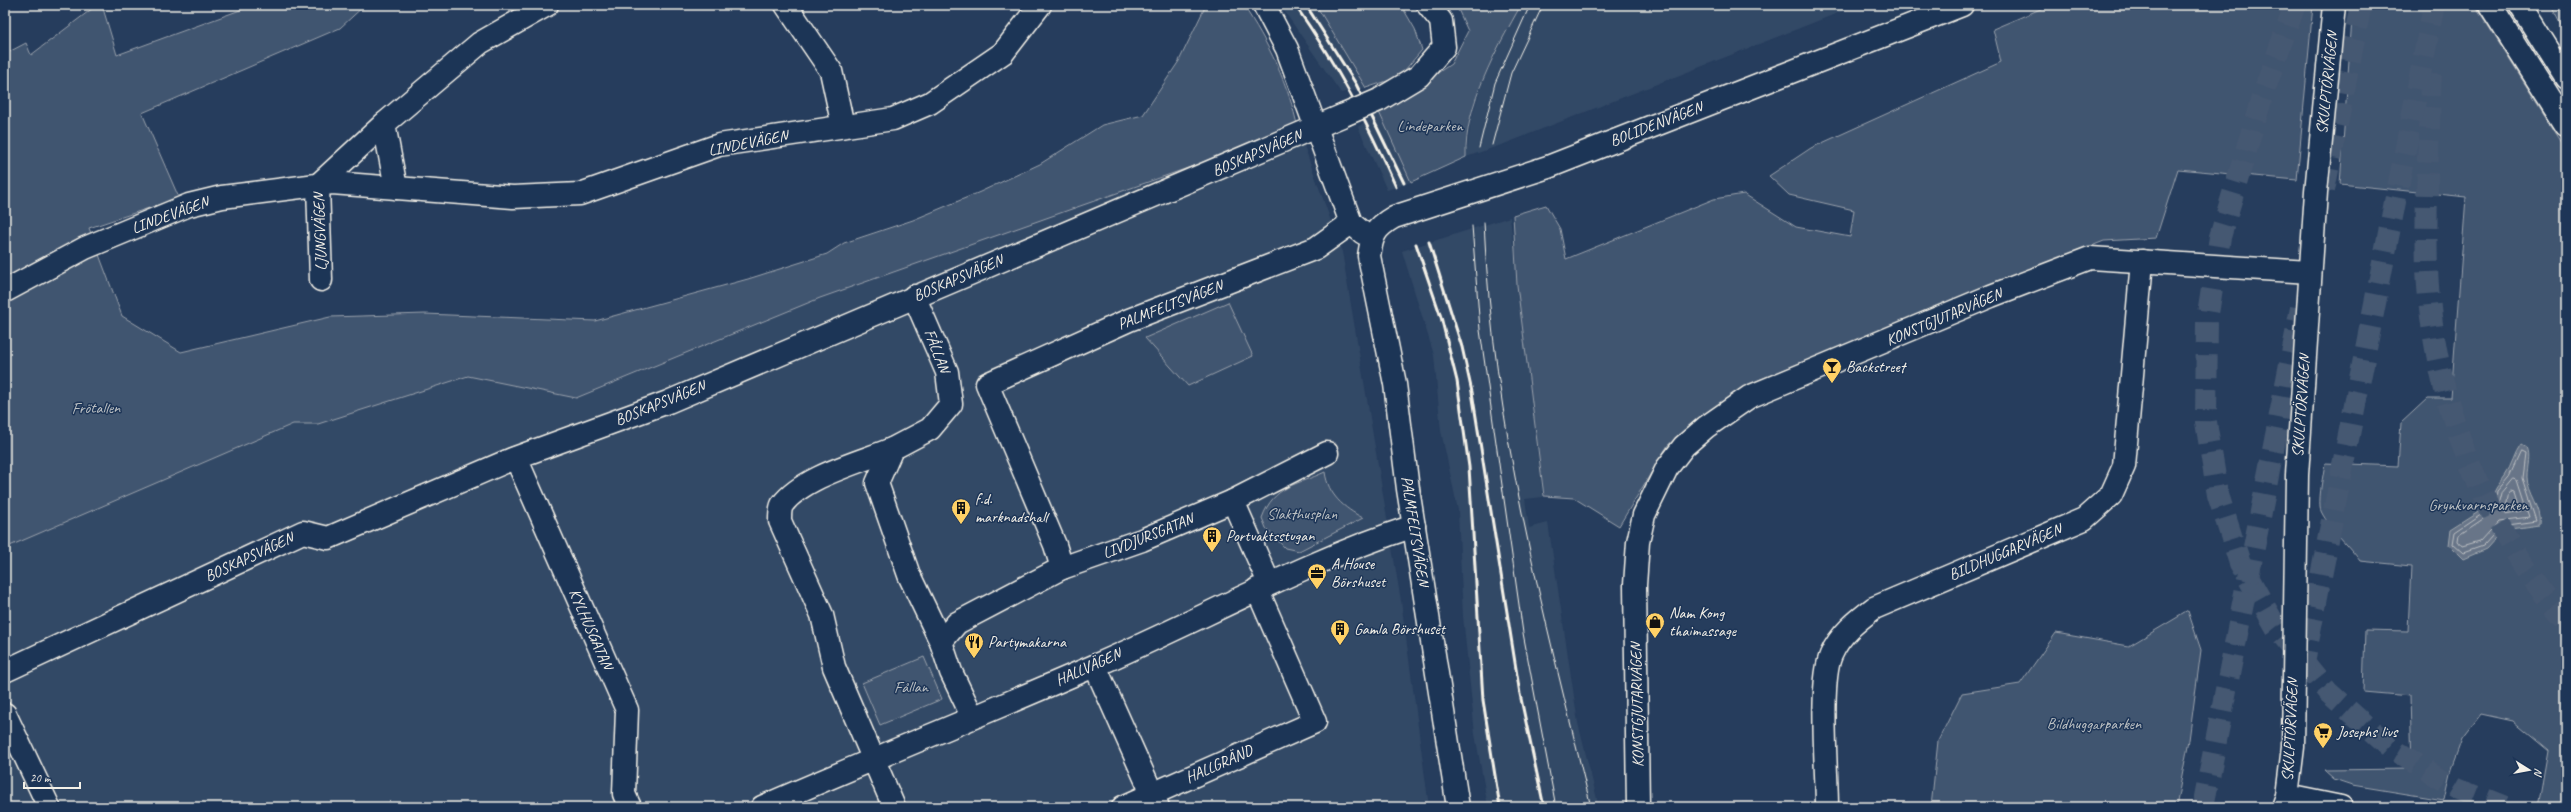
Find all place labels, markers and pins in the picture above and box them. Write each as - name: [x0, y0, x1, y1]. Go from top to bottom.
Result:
- bar icon: Backstreet: [1821, 356, 1843, 384]
- place label: Backstreet: [1846, 357, 1908, 377]
- place label: f.d. marknadshall: [975, 489, 1051, 527]
- building icon: f.d. marknadshall: [950, 497, 972, 525]
- building icon: Portvaktsstugan: [1201, 525, 1223, 553]
- place label: Portvaktsstugan: [1226, 526, 1315, 546]
- place label: A House Börshuset: [1331, 554, 1387, 592]
- office icon: A House Börshuset: [1306, 562, 1328, 590]
- place label: Nam Kong thaimassage: [1669, 603, 1738, 641]
- shop icon: Nam Kong thaimassage: [1644, 611, 1666, 639]
- building icon: Gamla Börshuset: [1329, 618, 1351, 646]
- place label: Gamla Börshuset: [1354, 619, 1447, 639]
- restaurant icon: Partymakarna: [963, 631, 985, 659]
- place label: Partymakarna: [988, 632, 1067, 652]
- supermarket icon: Josephs livs: [2312, 721, 2334, 749]
- place label: Josephs livs: [2336, 722, 2399, 742]

